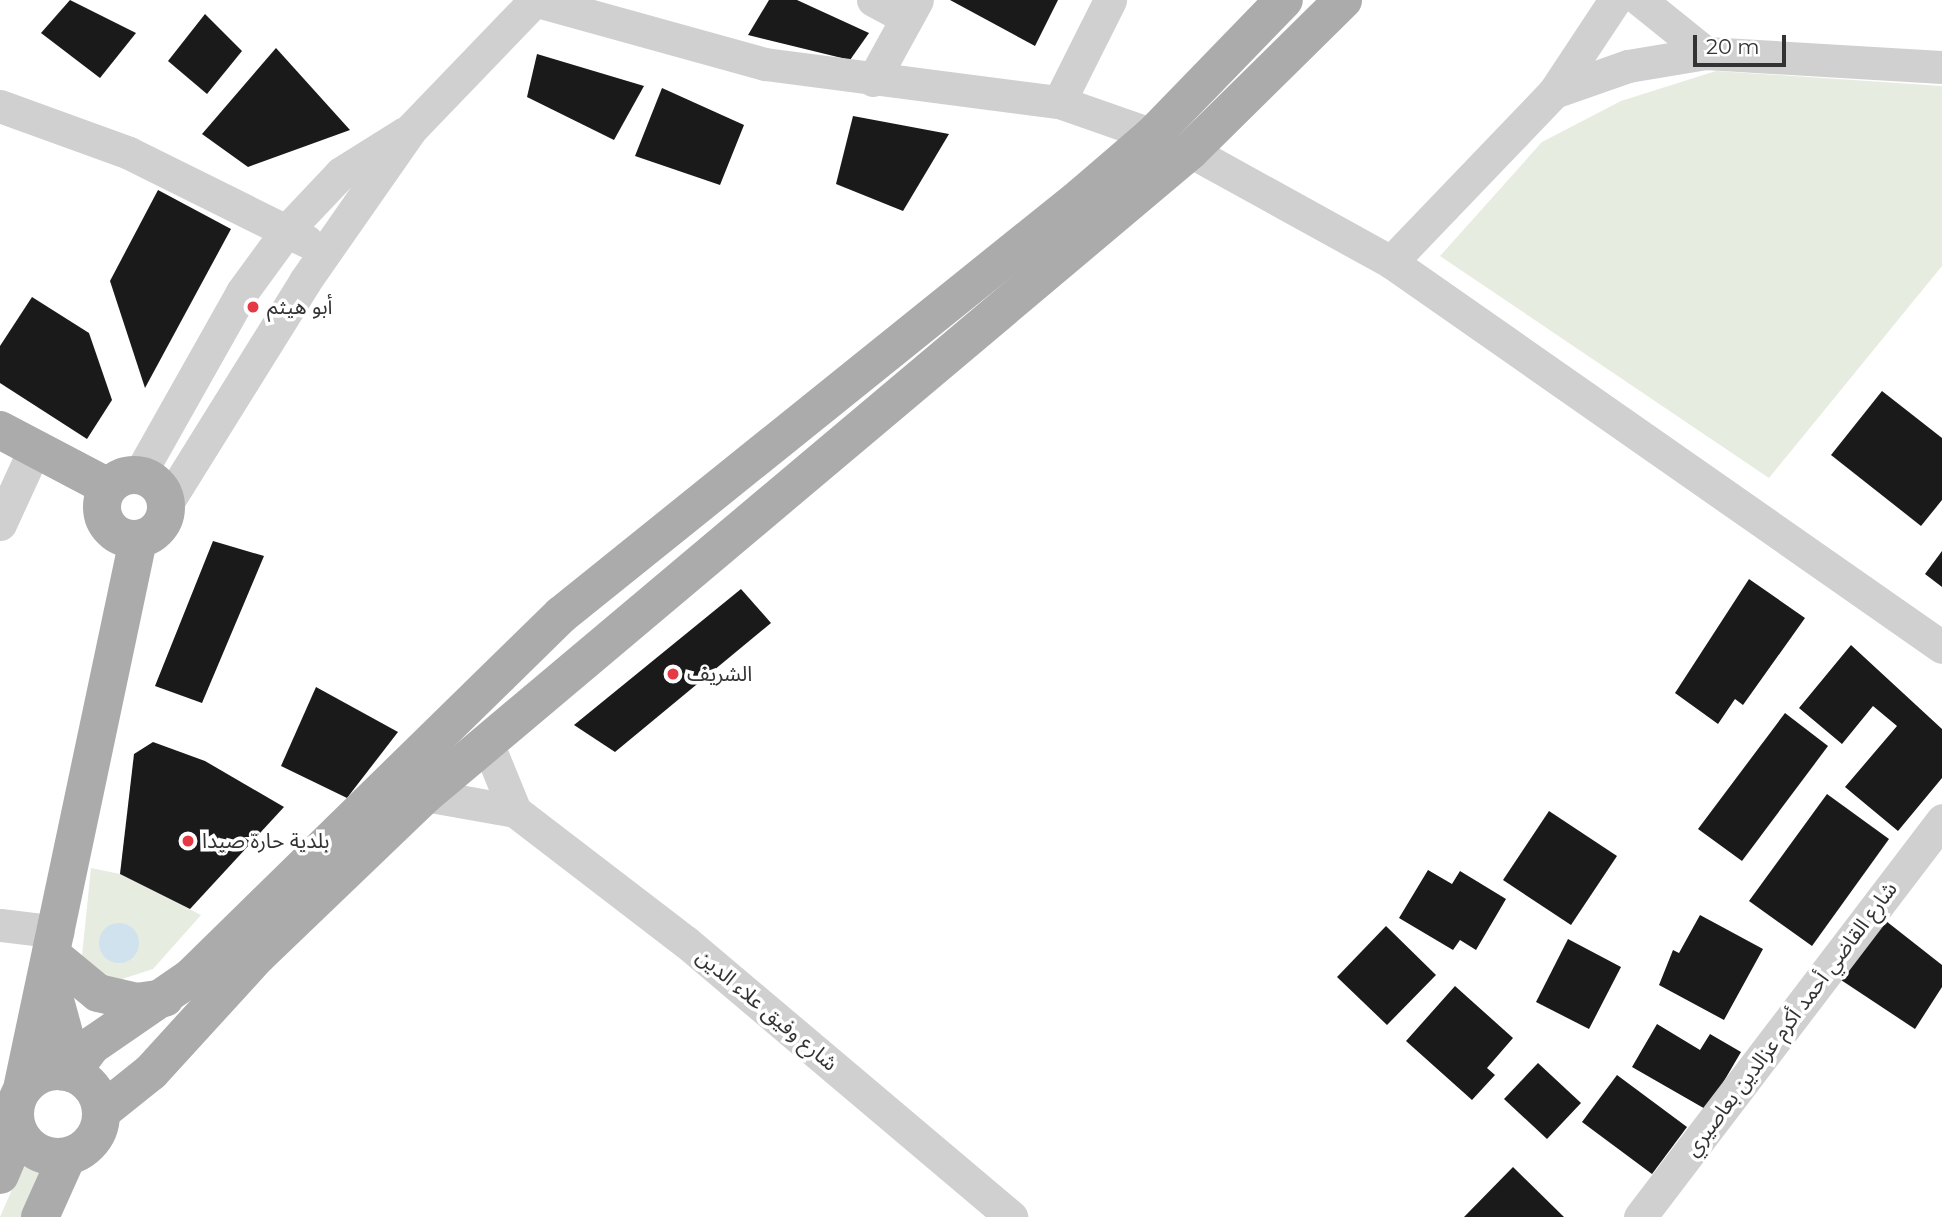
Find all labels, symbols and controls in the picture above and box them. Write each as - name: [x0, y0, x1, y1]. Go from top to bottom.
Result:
- scale bar: [1697, 21, 1790, 65]
- text: 20 m: [1706, 34, 1760, 59]
- place label: أبو هيثم: [267, 294, 333, 320]
- marker: أبو هيثم: [245, 299, 261, 315]
- place label: الشريف: [687, 661, 752, 687]
- marker: الشريف: [665, 666, 681, 682]
- place label: بلدية حارة صيدا: [202, 828, 329, 854]
- marker: بلدية حارة صيدا: [180, 833, 196, 849]
- street label: شارع القاضي أحمد أكرم عزالدين بعاصيري: [1680, 877, 1902, 1161]
- street label: شارع وفيق علاء الدين: [691, 944, 843, 1076]

